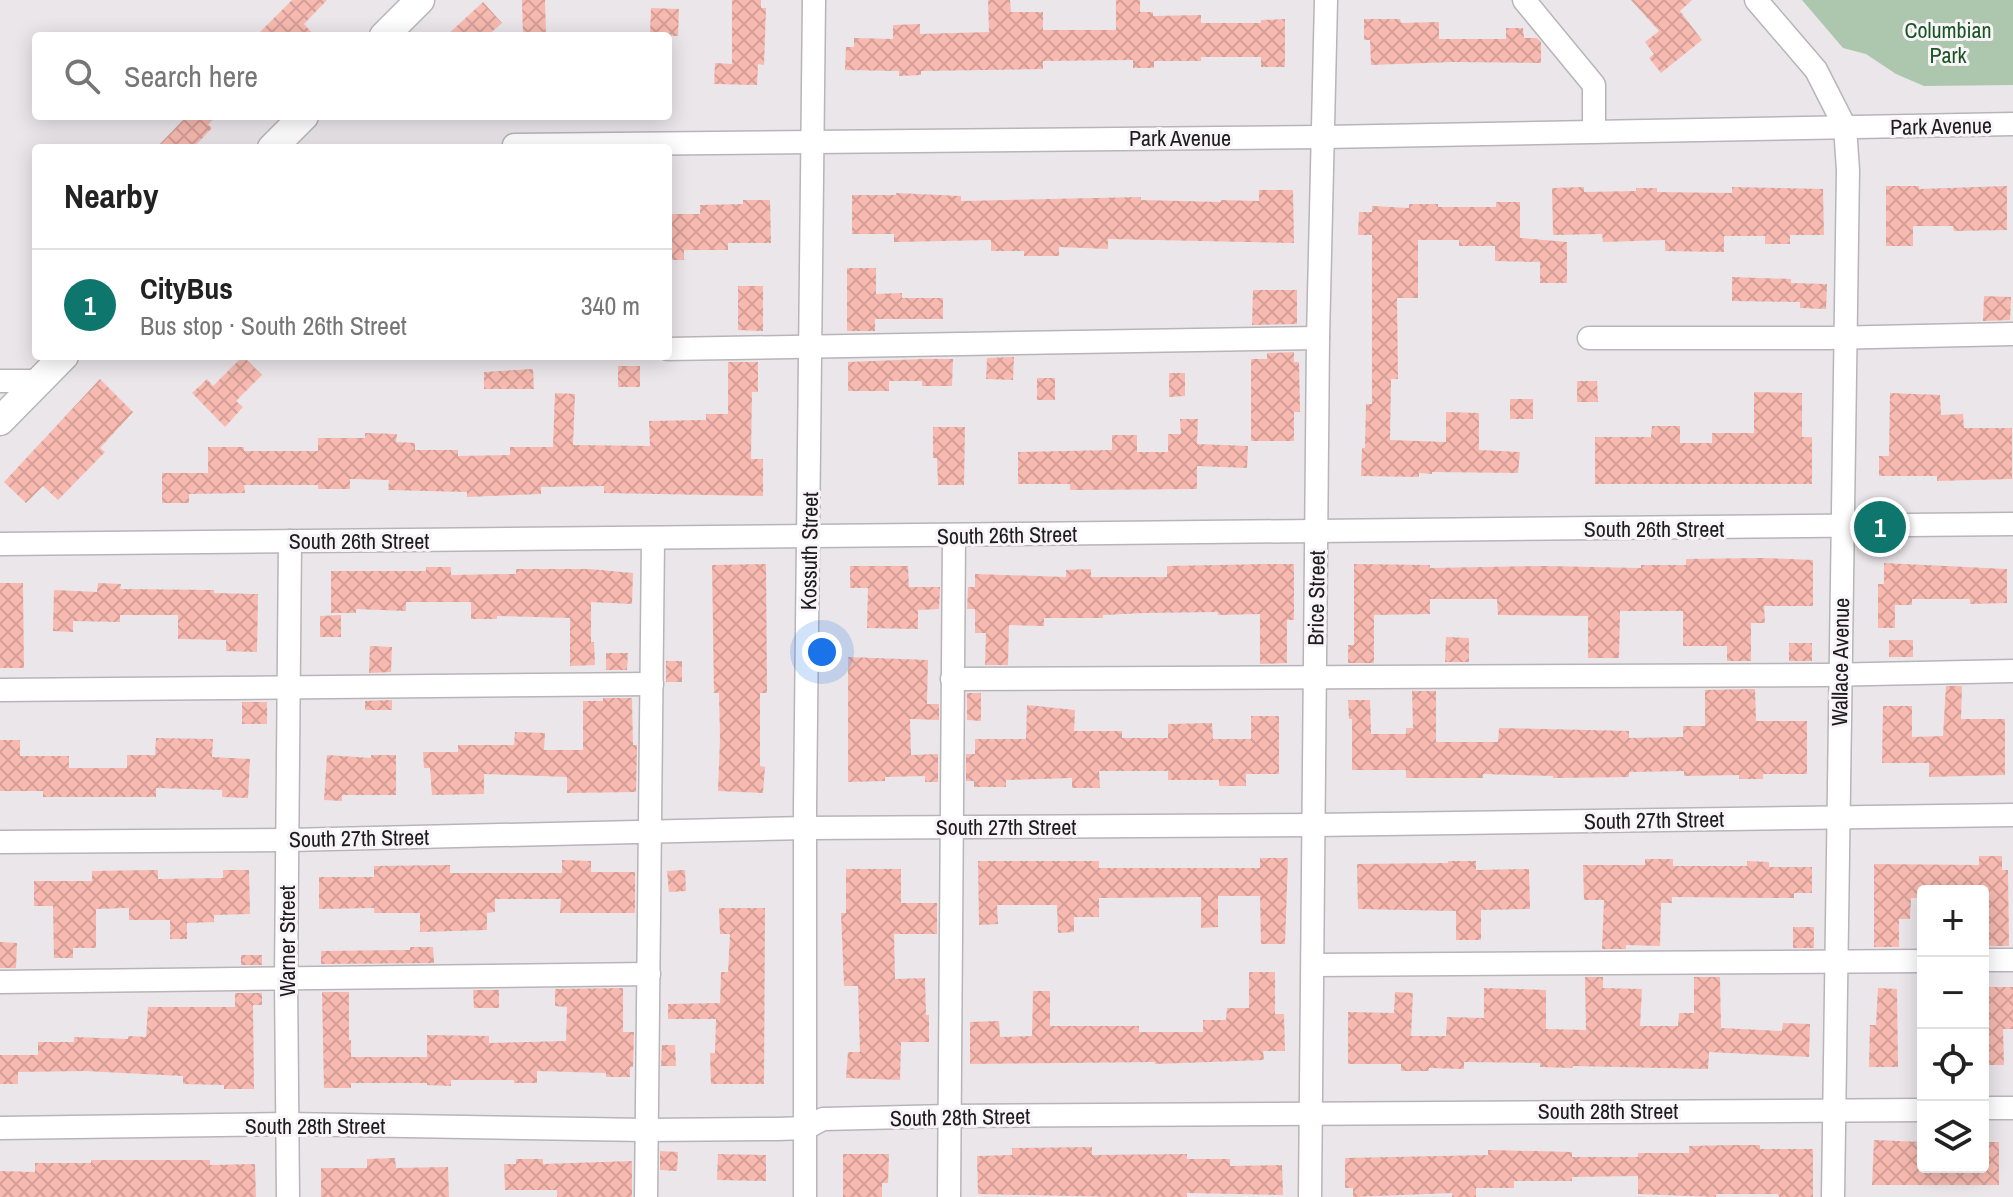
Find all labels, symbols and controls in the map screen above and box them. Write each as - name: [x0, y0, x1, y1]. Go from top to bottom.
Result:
- park label: Columbian Park: [1904, 15, 1992, 70]
- search box: [32, 32, 672, 120]
- icon: search: [60, 54, 104, 98]
- text: Search here: [124, 56, 258, 96]
- street label: Park Avenue: [1890, 110, 1992, 142]
- street label: Park Avenue: [1129, 123, 1231, 153]
- text: Nearby: [64, 173, 159, 219]
- text: CityBus: [140, 268, 233, 308]
- text: 1: [84, 288, 96, 323]
- text: 340 m: [581, 288, 640, 323]
- text: Bus stop · South 26th Street: [140, 308, 407, 343]
- street label: Kossuth Street: [793, 492, 825, 610]
- pin: 1: [1854, 497, 1906, 557]
- street label: South 26th Street: [1584, 514, 1724, 544]
- street label: South 26th Street: [937, 519, 1077, 551]
- street label: South 26th Street: [289, 526, 429, 556]
- street label: Brice Street: [1300, 550, 1332, 646]
- street label: Wallace Avenue: [1824, 598, 1856, 726]
- your location: [802, 632, 842, 672]
- street label: South 27th Street: [1584, 804, 1724, 836]
- street label: South 27th Street: [936, 812, 1076, 842]
- street label: South 27th Street: [289, 822, 429, 854]
- street label: Warner Street: [272, 885, 302, 997]
- map controls: [1917, 885, 1989, 1173]
- button: +: [1917, 885, 1989, 957]
- button: −: [1917, 957, 1989, 1029]
- button: locate: [1917, 1029, 1989, 1101]
- street label: South 28th Street: [1538, 1096, 1678, 1126]
- street label: South 28th Street: [890, 1101, 1030, 1133]
- button: layers: [1917, 1101, 1989, 1173]
- street label: South 28th Street: [245, 1111, 385, 1141]

